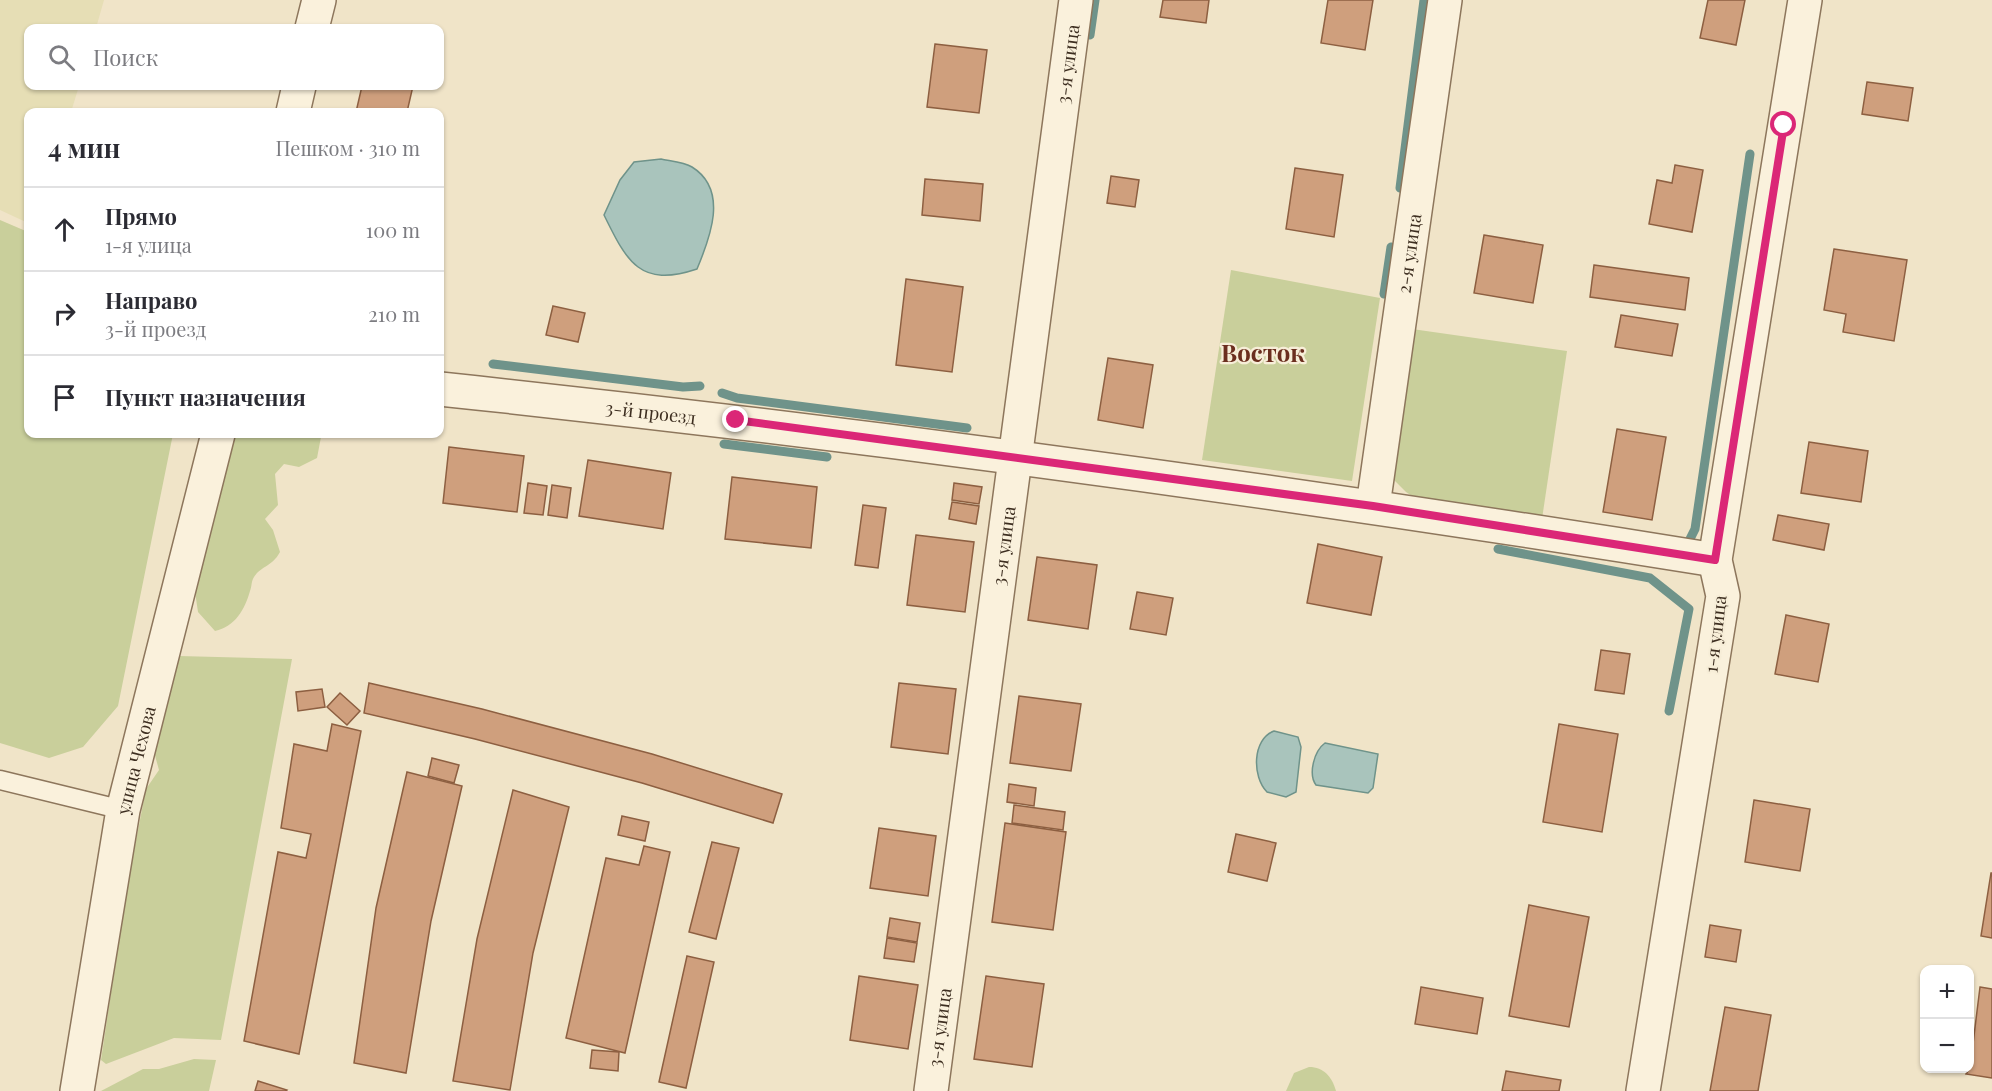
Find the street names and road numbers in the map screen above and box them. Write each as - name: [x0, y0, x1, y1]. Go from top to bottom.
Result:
- street label: 3-я улица: [1050, 23, 1085, 105]
- street label: 2-я улица: [1391, 212, 1426, 295]
- street label: 3-й проезд: [604, 395, 698, 430]
- street label: 3-я улица: [986, 505, 1021, 587]
- street label: 1-я улица: [1698, 594, 1732, 674]
- street label: улица Чехова: [110, 703, 161, 817]
- street label: 3-я улица: [922, 986, 957, 1069]

